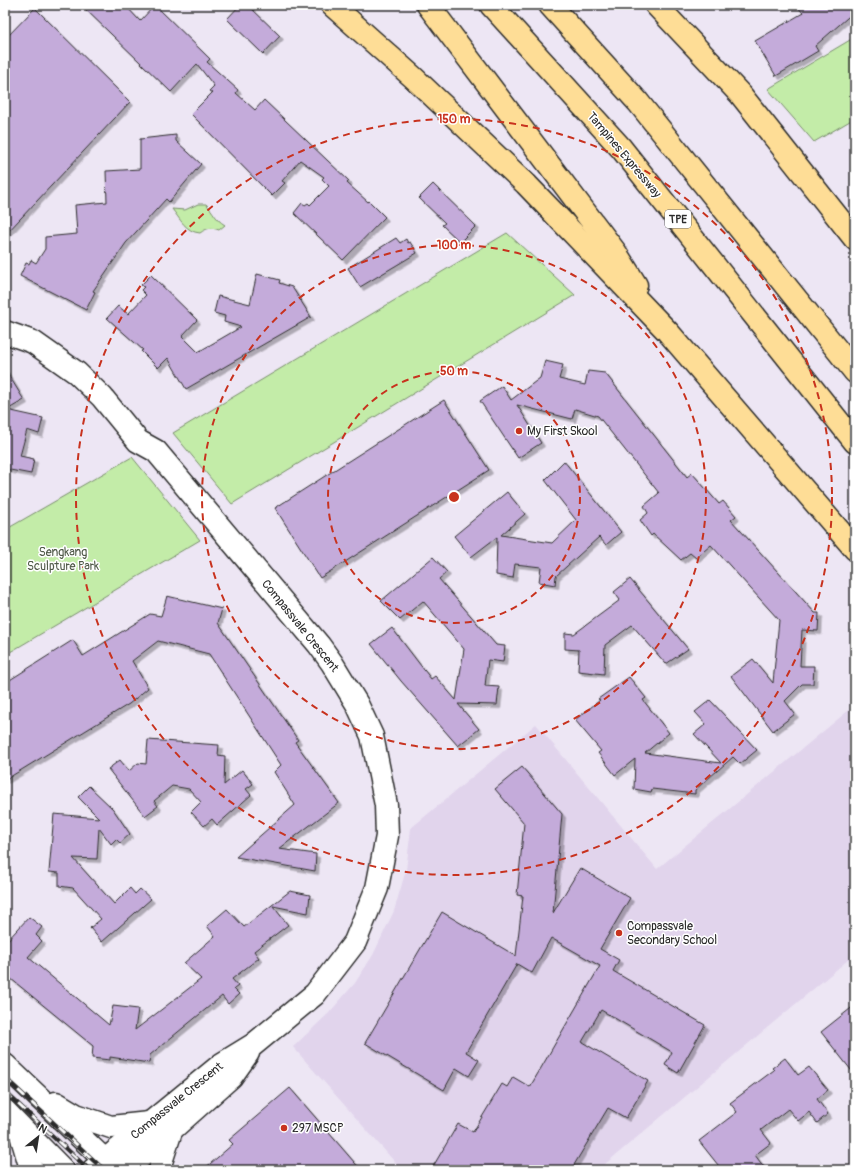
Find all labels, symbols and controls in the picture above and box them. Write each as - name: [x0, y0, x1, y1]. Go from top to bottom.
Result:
- street label: Tampines Expressway: [584, 109, 664, 201]
- text: 150 m: [438, 112, 471, 127]
- road number: TPE: [665, 210, 691, 228]
- text: 100 m: [437, 238, 472, 253]
- text: 50 m: [440, 364, 468, 379]
- place label: My First Skool: [527, 424, 598, 439]
- marker: My First Skool: [514, 426, 524, 436]
- centre of rings: [447, 490, 461, 504]
- park label: Sengkang Sculpture Park: [27, 545, 99, 574]
- street label: Compassvale Crescent: [258, 577, 342, 675]
- place label: Compassvale Secondary School: [627, 919, 717, 948]
- marker: Compassvale Secondary School: [614, 928, 624, 938]
- street label: Compassvale Crescent: [128, 1059, 226, 1143]
- north arrow: [18, 1117, 58, 1157]
- text: N: [36, 1121, 50, 1137]
- place label: 297 MSCP: [292, 1121, 344, 1136]
- marker: 297 MSCP: [279, 1123, 289, 1133]

